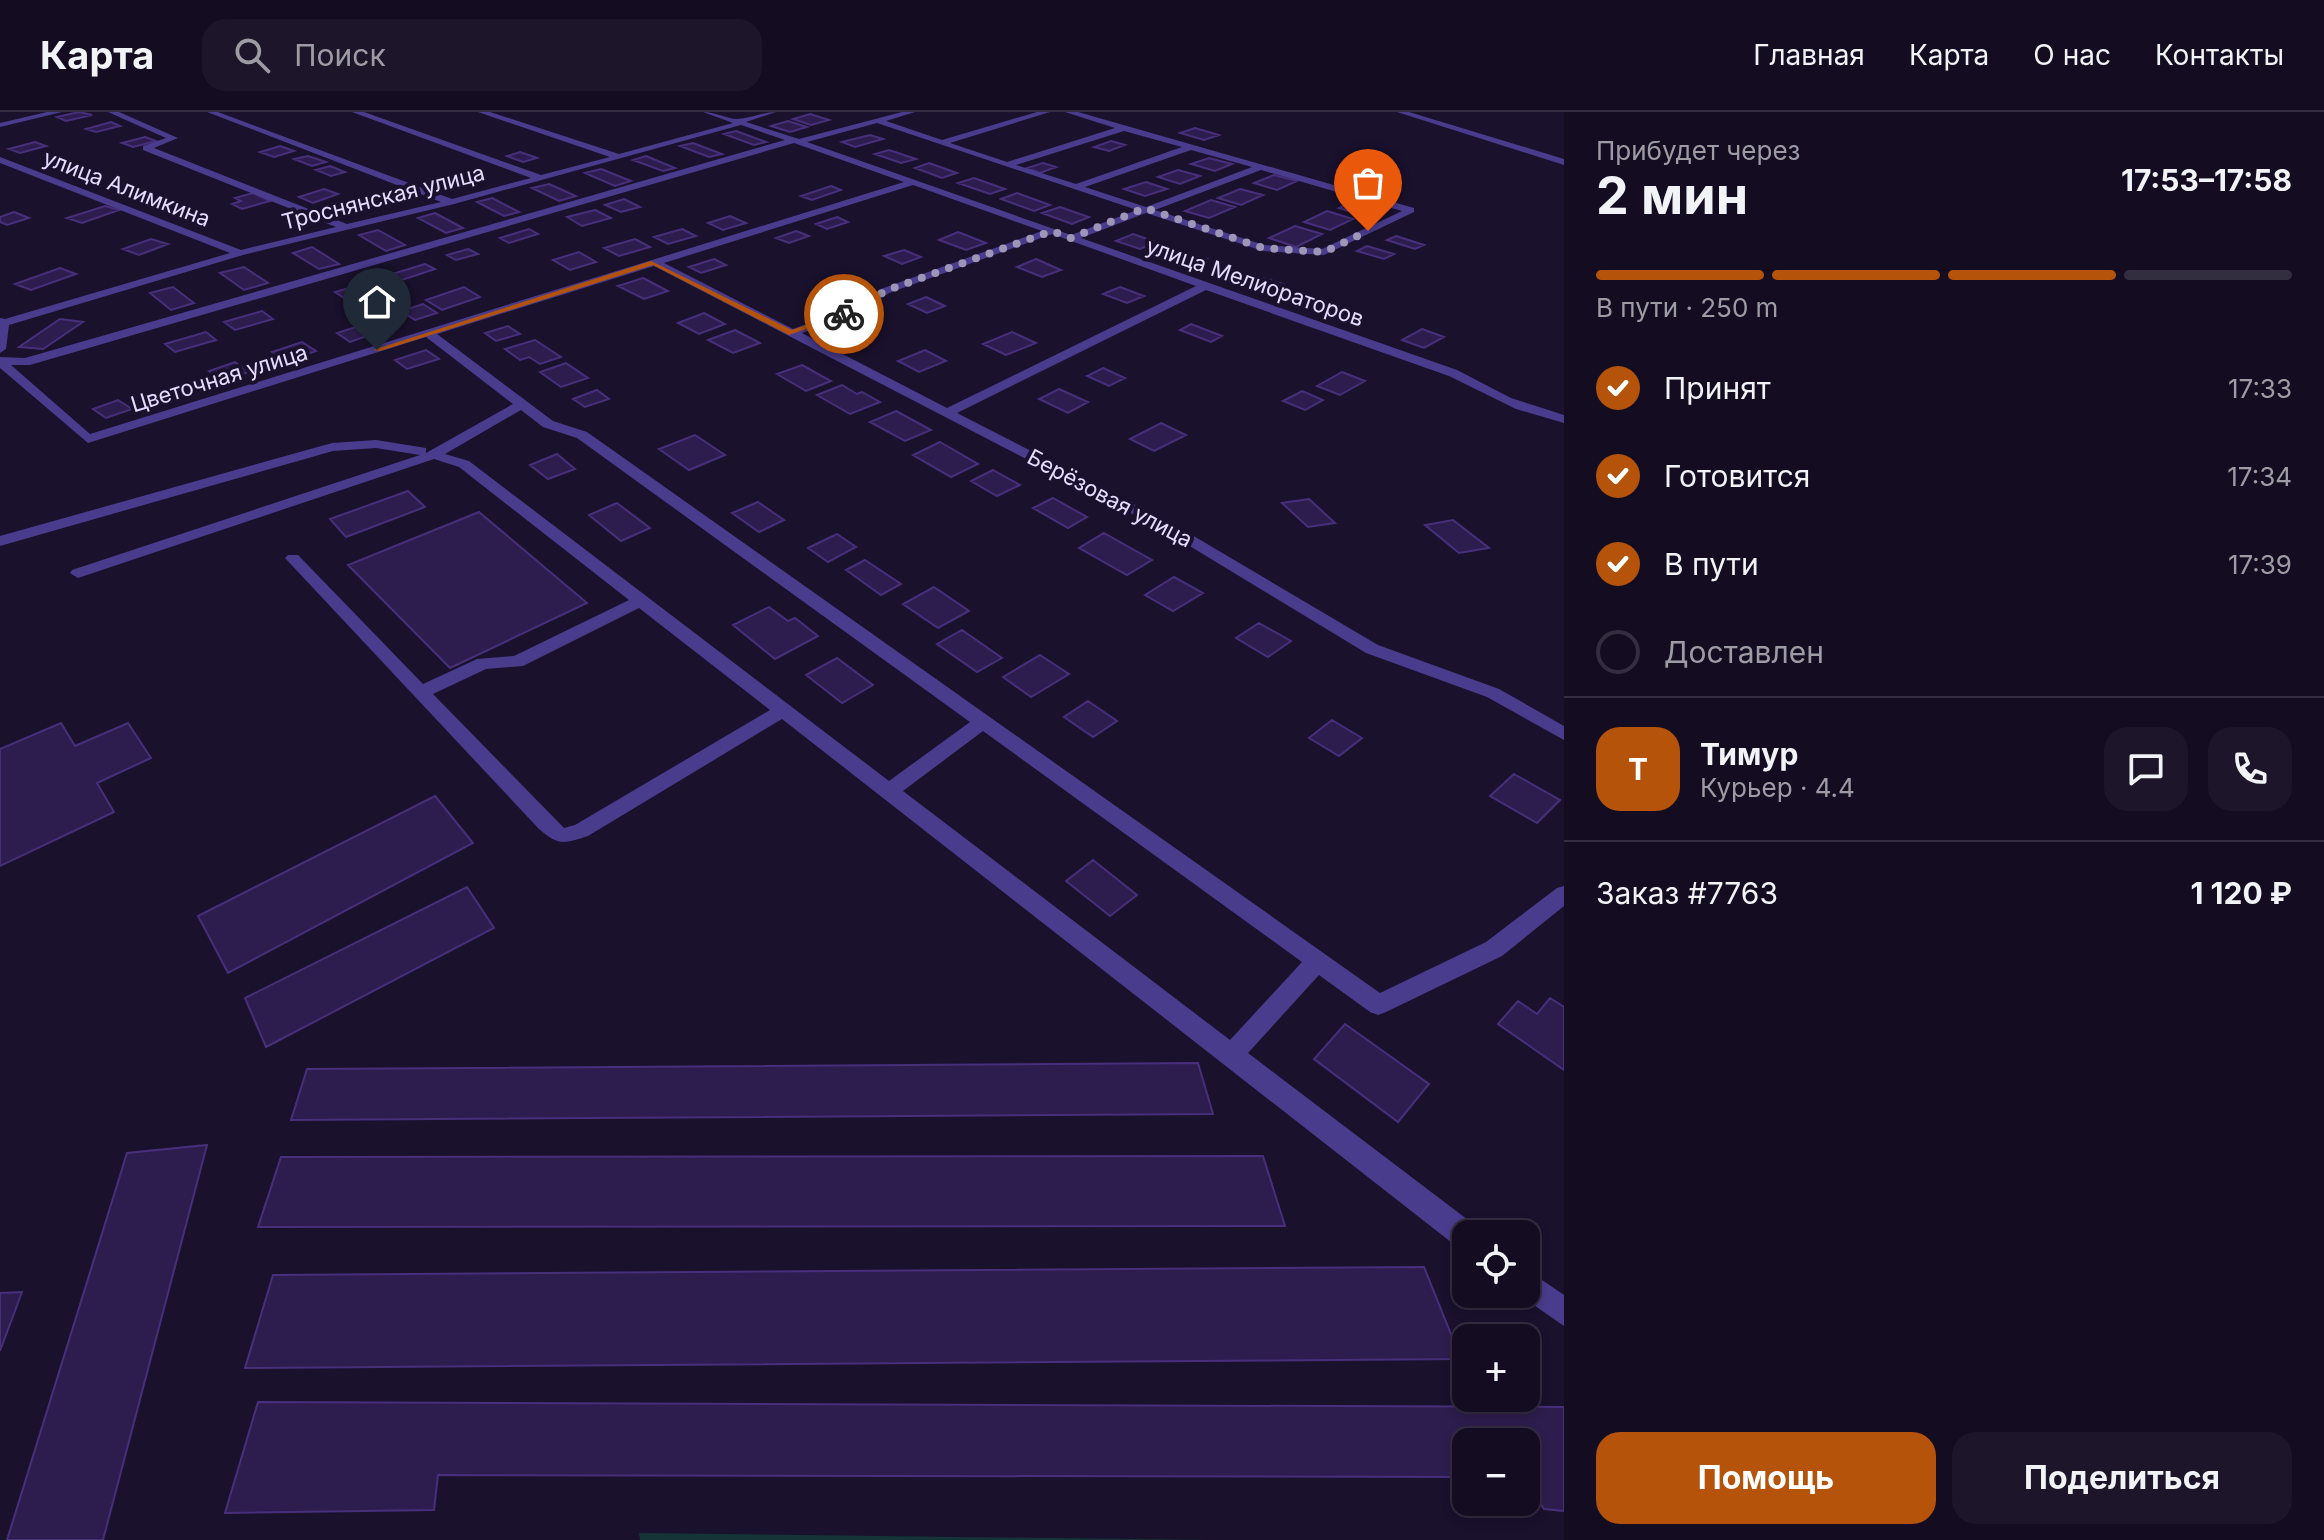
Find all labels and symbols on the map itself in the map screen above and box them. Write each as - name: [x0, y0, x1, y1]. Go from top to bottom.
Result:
- street label: улица Алимкина: [40, 144, 214, 232]
- pin: [1334, 149, 1402, 231]
- street label: Троснянская улица: [279, 159, 487, 235]
- street label: улица Мелиораторов: [1143, 233, 1367, 331]
- pin: [343, 268, 411, 350]
- courier: [804, 274, 884, 354]
- street label: Цветочная улица: [128, 339, 310, 417]
- street label: Берёзовая улица: [1023, 444, 1197, 552]

